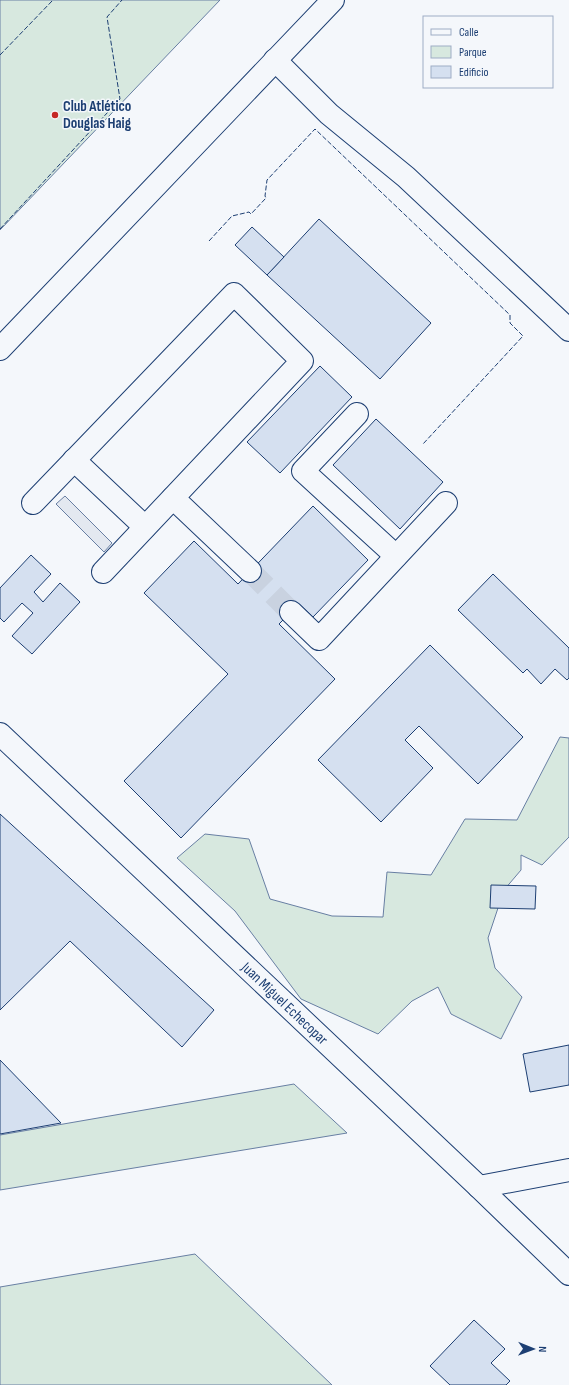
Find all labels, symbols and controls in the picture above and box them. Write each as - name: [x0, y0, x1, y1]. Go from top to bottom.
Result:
- legend: [423, 16, 553, 88]
- text: Calle: [459, 25, 479, 40]
- text: Parque: [459, 45, 487, 60]
- text: Edificio: [459, 65, 488, 80]
- place label: Club Atlético Douglas Haig: [63, 97, 132, 133]
- marker: Club Atlético Douglas Haig: [50, 110, 60, 120]
- street label: Juan Miguel Echecopar: [236, 958, 332, 1050]
- north arrow: [513, 1329, 553, 1369]
- text: N: [536, 1346, 549, 1352]

